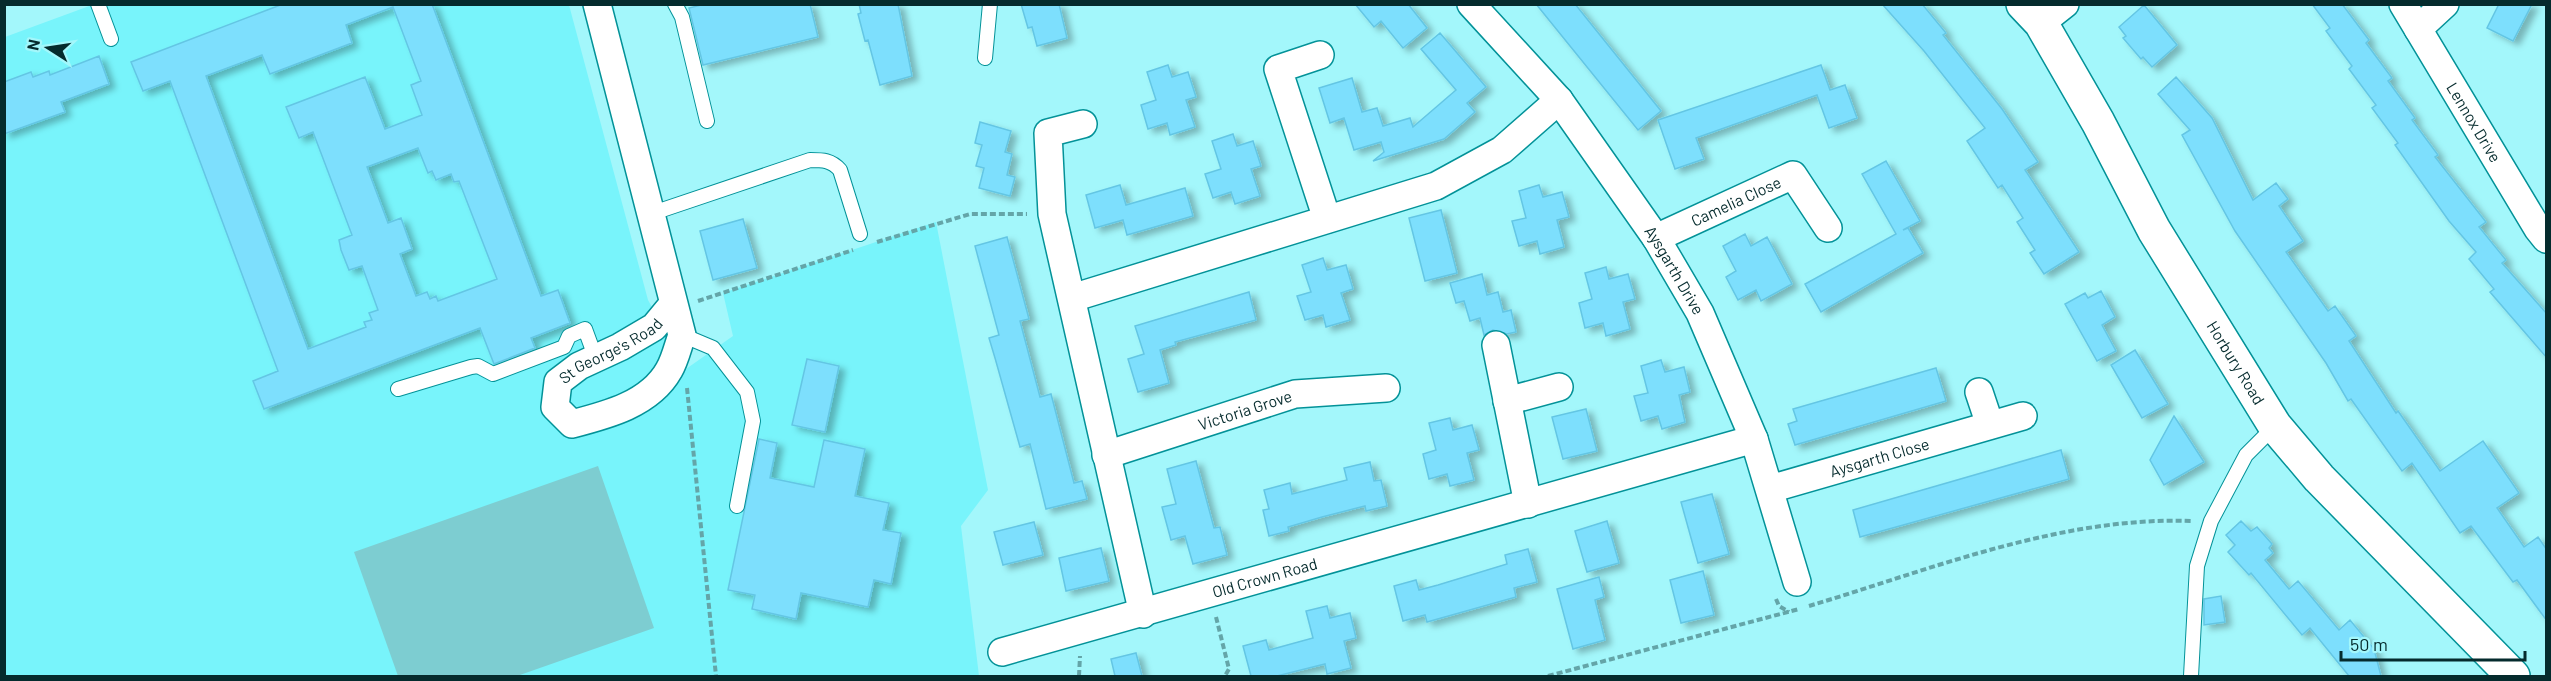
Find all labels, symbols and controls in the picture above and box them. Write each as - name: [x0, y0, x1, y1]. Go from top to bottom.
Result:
- north arrow: [18, 18, 78, 78]
- text: N: [22, 38, 43, 52]
- street label: Lennox Drive: [2443, 79, 2506, 165]
- street label: Camelia Close: [1688, 172, 1784, 230]
- street label: Aysgarth Drive: [1641, 222, 1709, 318]
- street label: St George's Road: [555, 314, 666, 387]
- street label: Horbury Road: [2203, 317, 2269, 408]
- street label: Victoria Grove: [1196, 386, 1294, 434]
- street label: Aysgarth Close: [1827, 434, 1931, 480]
- street label: Old Crown Road: [1210, 553, 1319, 601]
- scale bar: [2341, 624, 2526, 662]
- text: 50 m: [2350, 633, 2388, 655]

